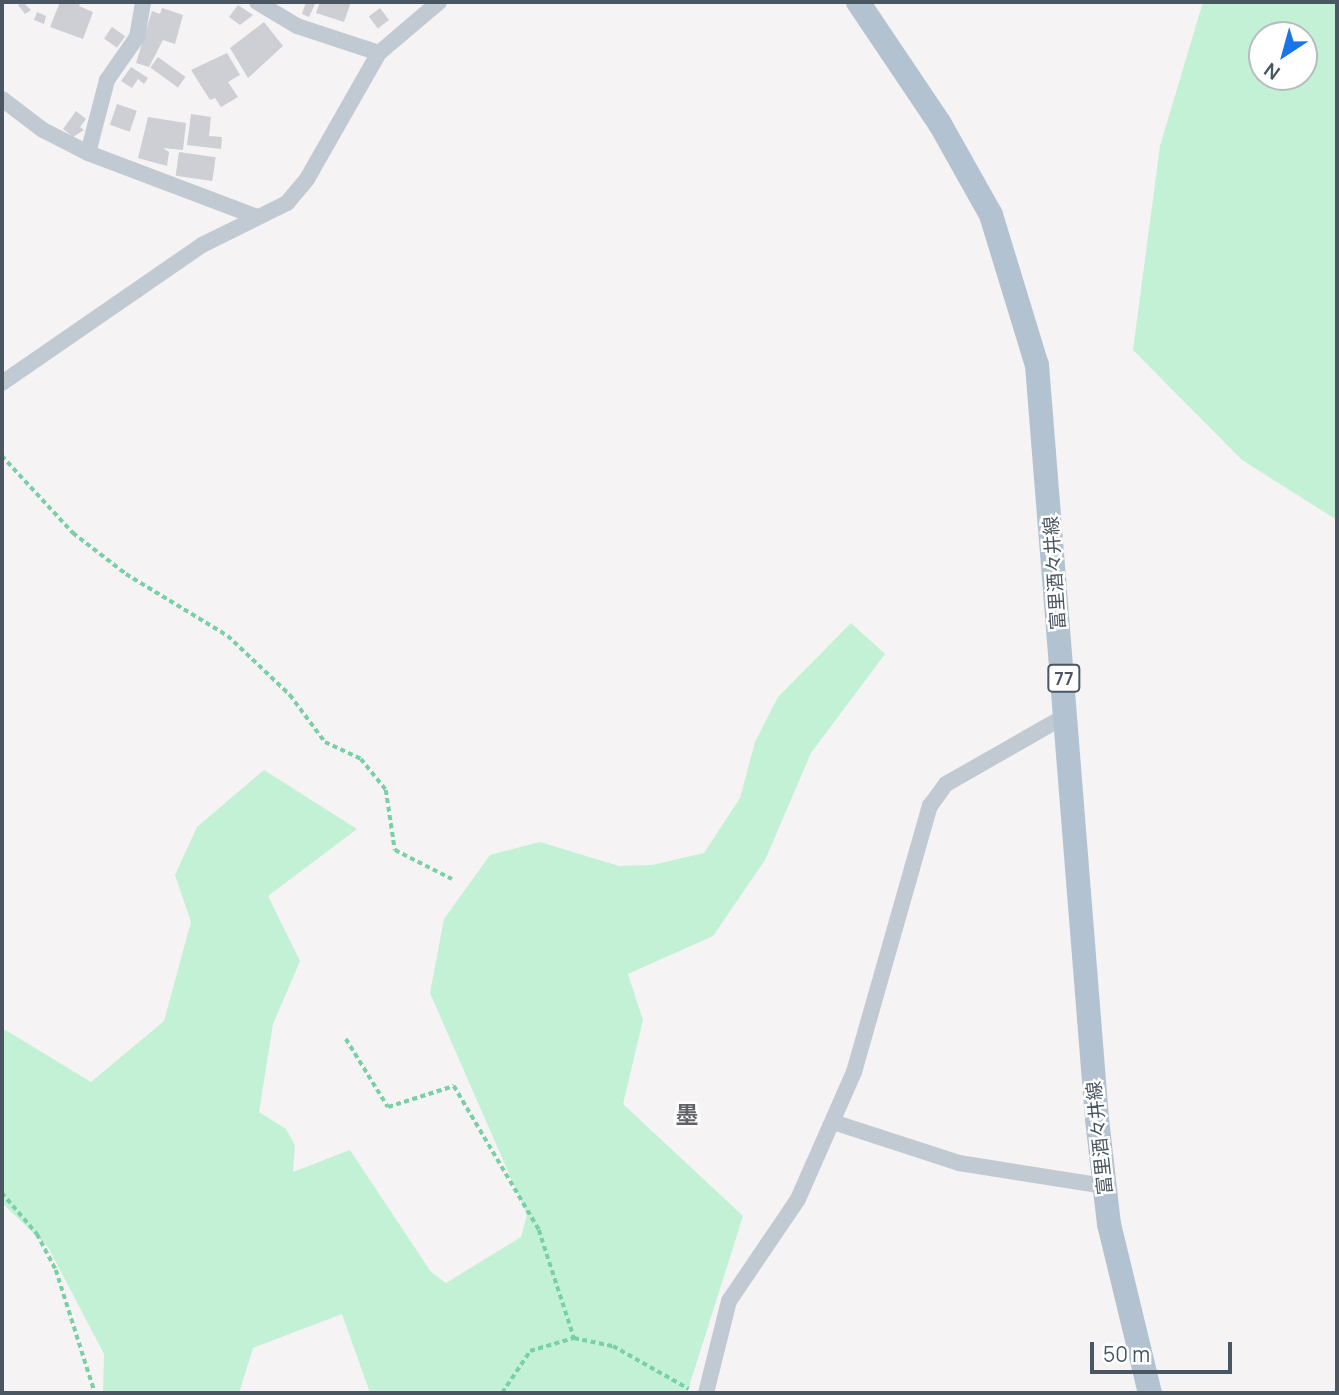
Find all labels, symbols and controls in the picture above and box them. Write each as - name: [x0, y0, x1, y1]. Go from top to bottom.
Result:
- north arrow: [1248, 21, 1318, 91]
- text: N: [1259, 57, 1285, 86]
- street label: 富里酒々井線: [1040, 515, 1070, 631]
- road number: 77: [1046, 664, 1082, 692]
- street label: 富里酒々井線: [1083, 1080, 1117, 1196]
- district label: 墨: [676, 1100, 698, 1128]
- scale bar: [1094, 1328, 1236, 1372]
- text: 50 m: [1103, 1340, 1150, 1368]

